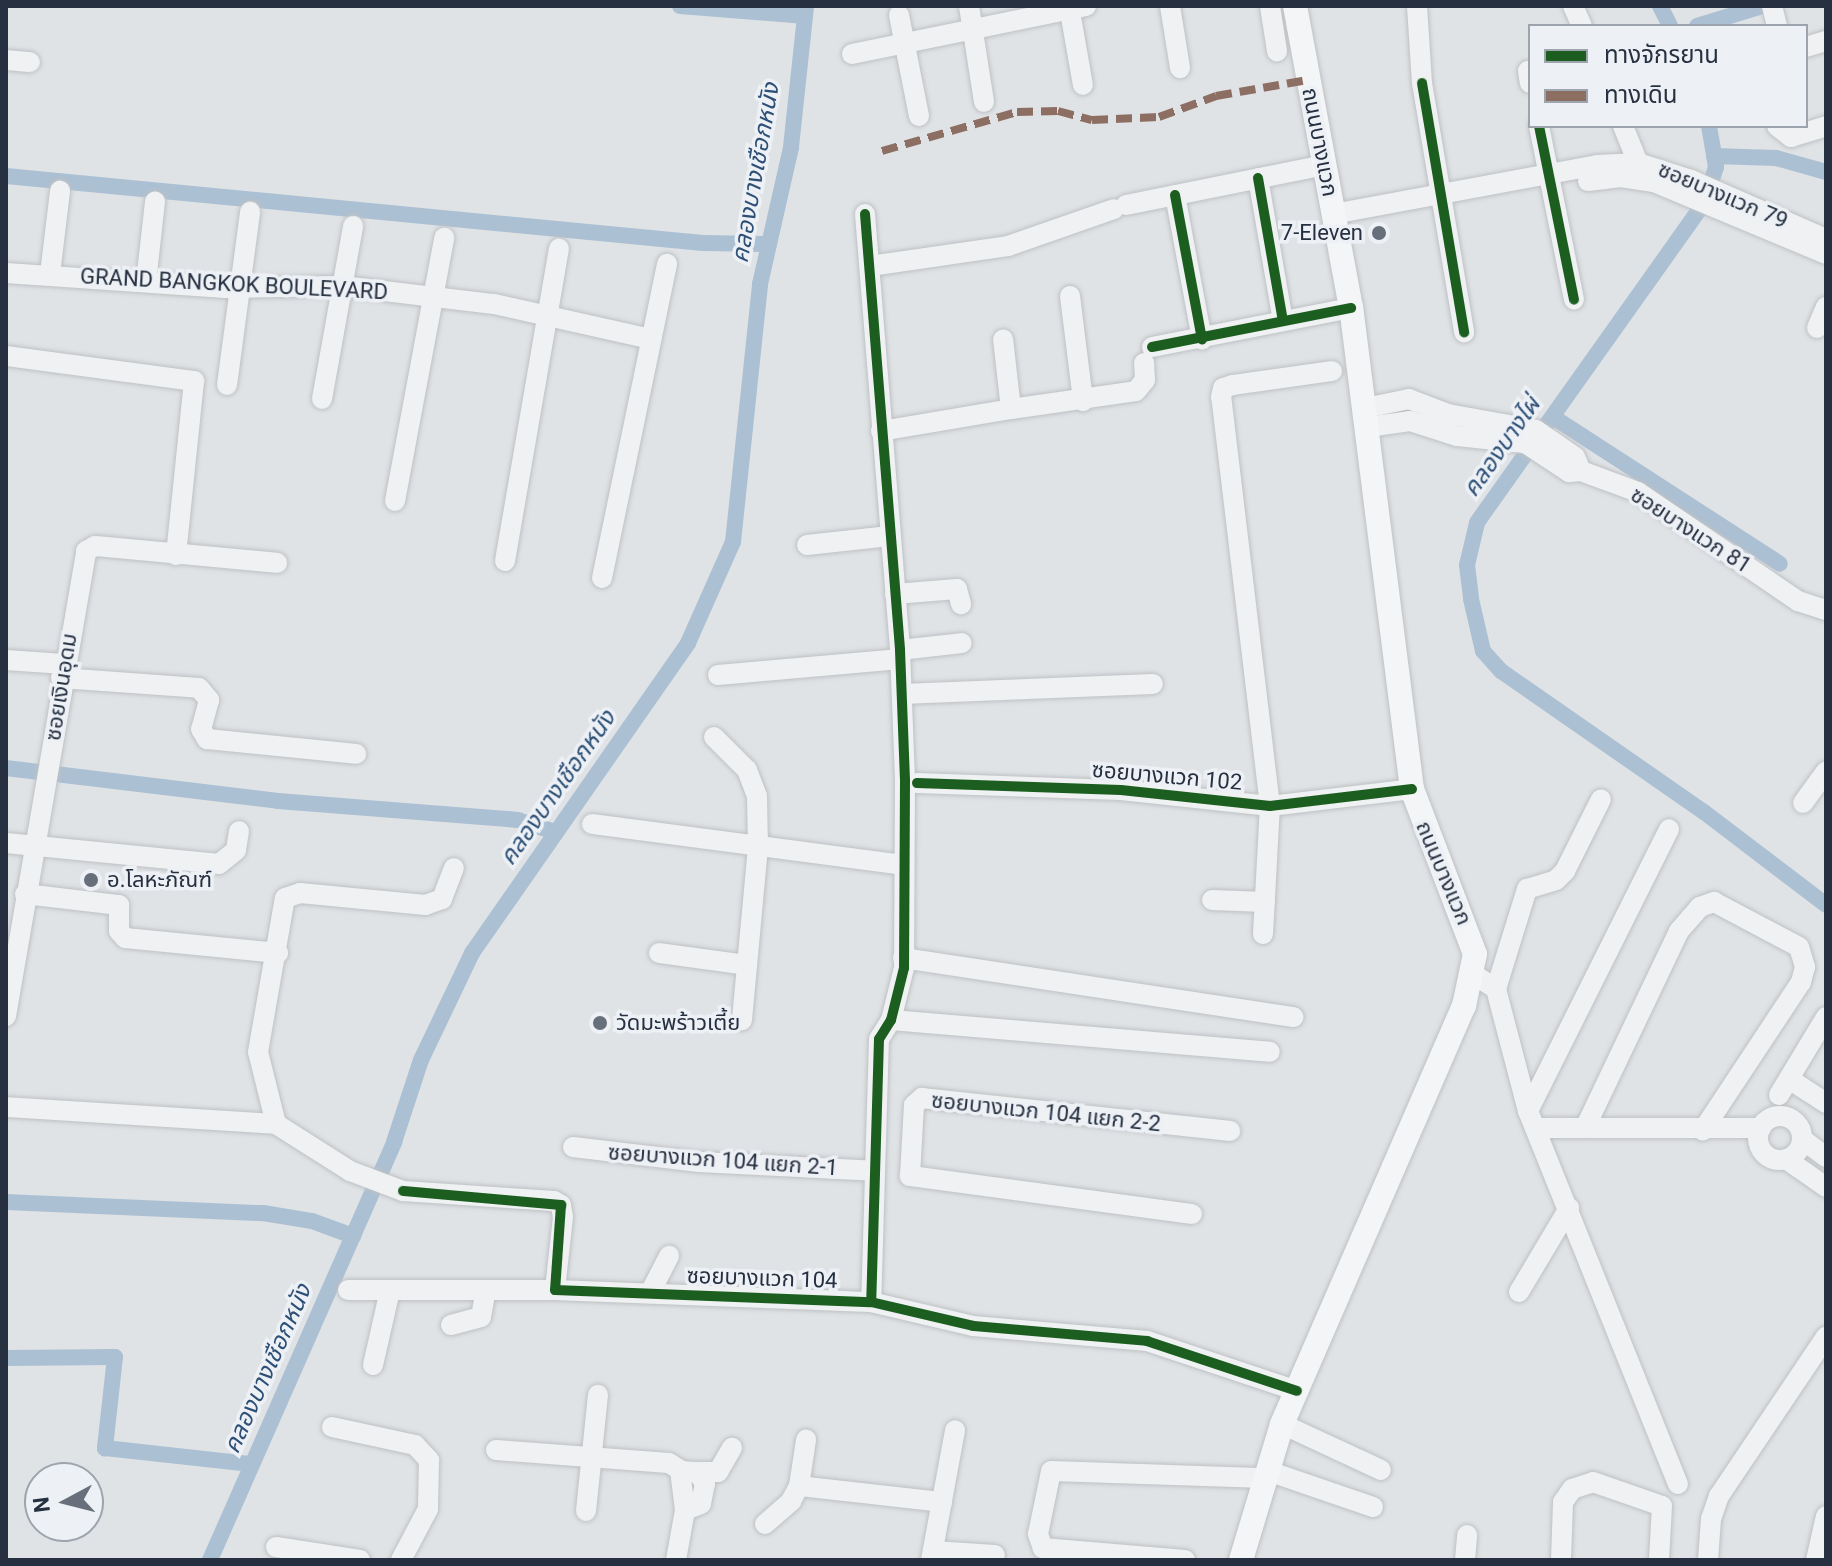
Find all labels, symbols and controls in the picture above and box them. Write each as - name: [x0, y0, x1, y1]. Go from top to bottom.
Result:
- legend: [1528, 24, 1808, 128]
- text: ทางจักรยาน: [1604, 41, 1719, 69]
- water label: คลองบางเชือกหนัง: [726, 81, 786, 265]
- text: ทางเดิน: [1604, 81, 1678, 109]
- street label: ถนนบางแวก: [1296, 85, 1344, 199]
- street label: ซอยบางแวก 79: [1654, 156, 1792, 234]
- place label: 7-Eleven: [1281, 220, 1363, 246]
- marker: 7-Eleven: [1370, 224, 1388, 242]
- street label: GRAND BANGKOK BOULEVARD: [79, 263, 389, 305]
- water label: คลองบางไผ่: [1457, 392, 1547, 502]
- street label: ซอยบางแวก 81: [1626, 481, 1756, 579]
- street label: ซอยเงินอุดม: [39, 631, 83, 743]
- water label: คลองบางเชือกหนัง: [494, 705, 622, 871]
- street label: ซอยบางแวก 102: [1091, 756, 1243, 796]
- street label: ถนนบางแวก: [1410, 817, 1478, 929]
- place label: อ.โลหะภัณฑ์: [107, 867, 212, 893]
- marker: อ.โลหะภัณฑ์: [82, 871, 100, 889]
- place label: วัดมะพร้าวเตี้ย: [616, 1010, 740, 1036]
- marker: วัดมะพร้าวเตี้ย: [591, 1014, 609, 1032]
- street label: ซอยบางแวก 104 แยก 2-2: [930, 1087, 1162, 1137]
- street label: ซอยบางแวก 104 แยก 2-1: [607, 1139, 839, 1181]
- street label: ซอยบางแวก 104: [686, 1262, 838, 1294]
- water label: คลองบางเชือกหนัง: [218, 1280, 318, 1458]
- north arrow: [24, 1462, 104, 1542]
- text: N: [28, 1496, 55, 1514]

